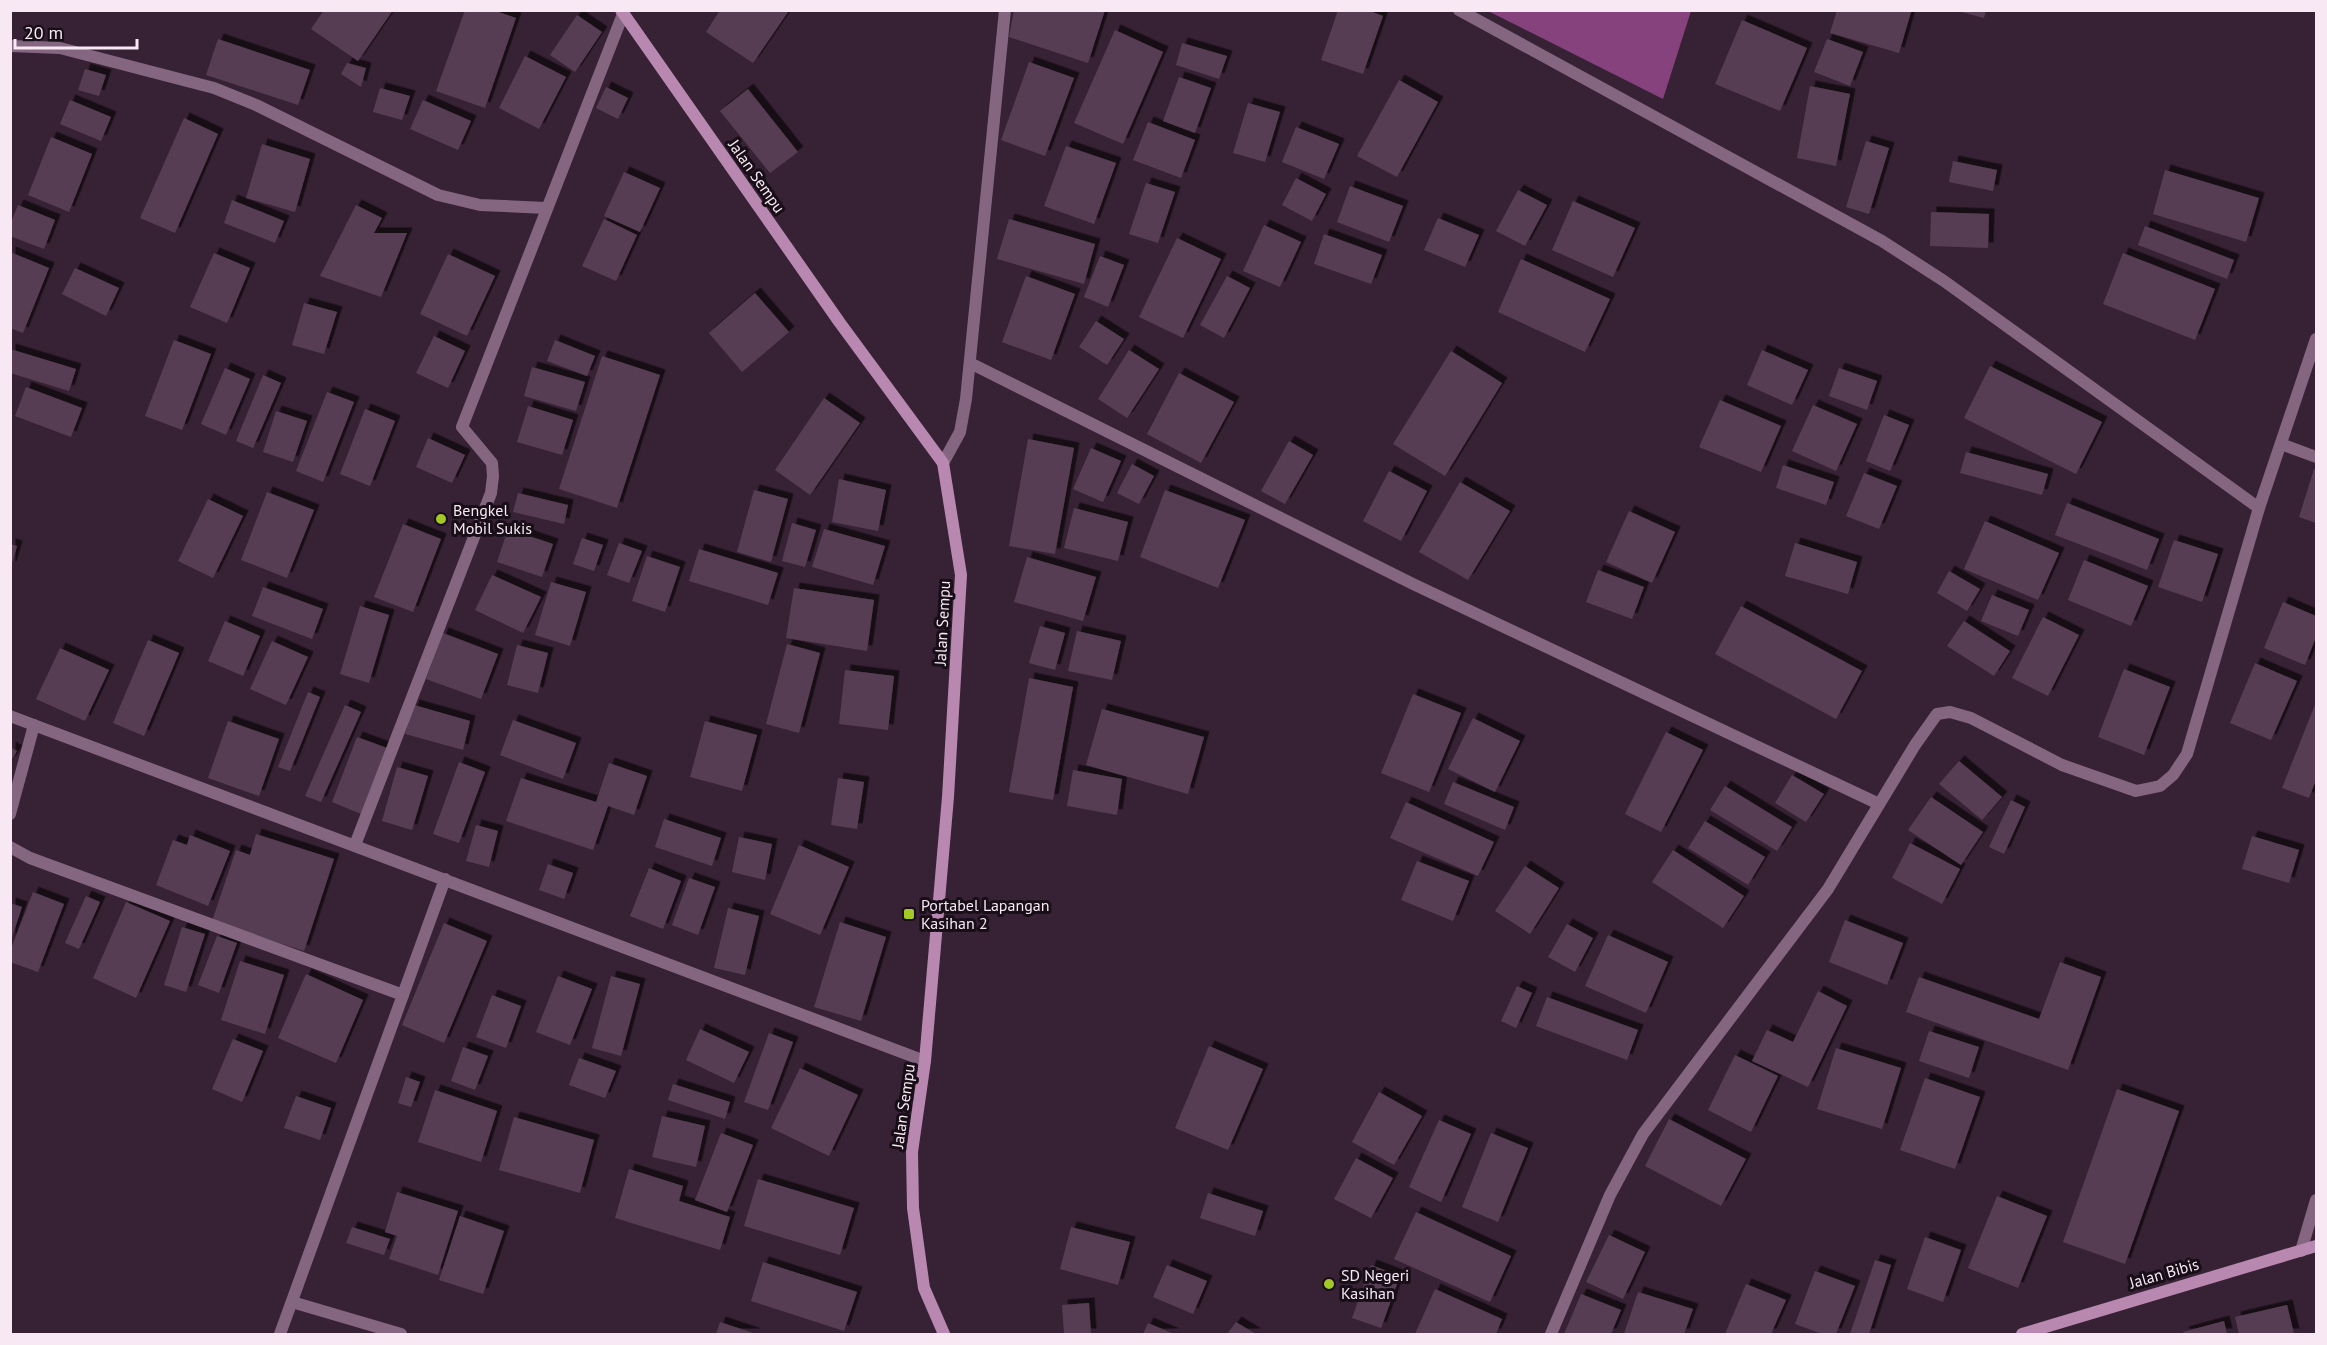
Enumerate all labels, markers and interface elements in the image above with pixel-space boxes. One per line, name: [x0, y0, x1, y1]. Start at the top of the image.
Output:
scale bar: [15, 12, 136, 50]
text: 20 m: [24, 21, 63, 44]
street label: Jalan Sempu: [724, 135, 790, 217]
place label: Bengkel Mobil Sukis: [453, 500, 532, 538]
marker: Bengkel Mobil Sukis: [434, 512, 448, 526]
street label: Jalan Sempu: [930, 580, 954, 667]
place label: Portabel Lapangan Kasihan 2: [921, 895, 1049, 933]
marker: Portabel Lapangan Kasihan 2: [902, 907, 916, 921]
street label: Jalan Sempu: [887, 1062, 919, 1151]
street label: Jalan Bibis: [2126, 1253, 2201, 1293]
place label: SD Negeri Kasihan: [1341, 1265, 1409, 1303]
marker: SD Negeri Kasihan: [1322, 1277, 1336, 1291]

